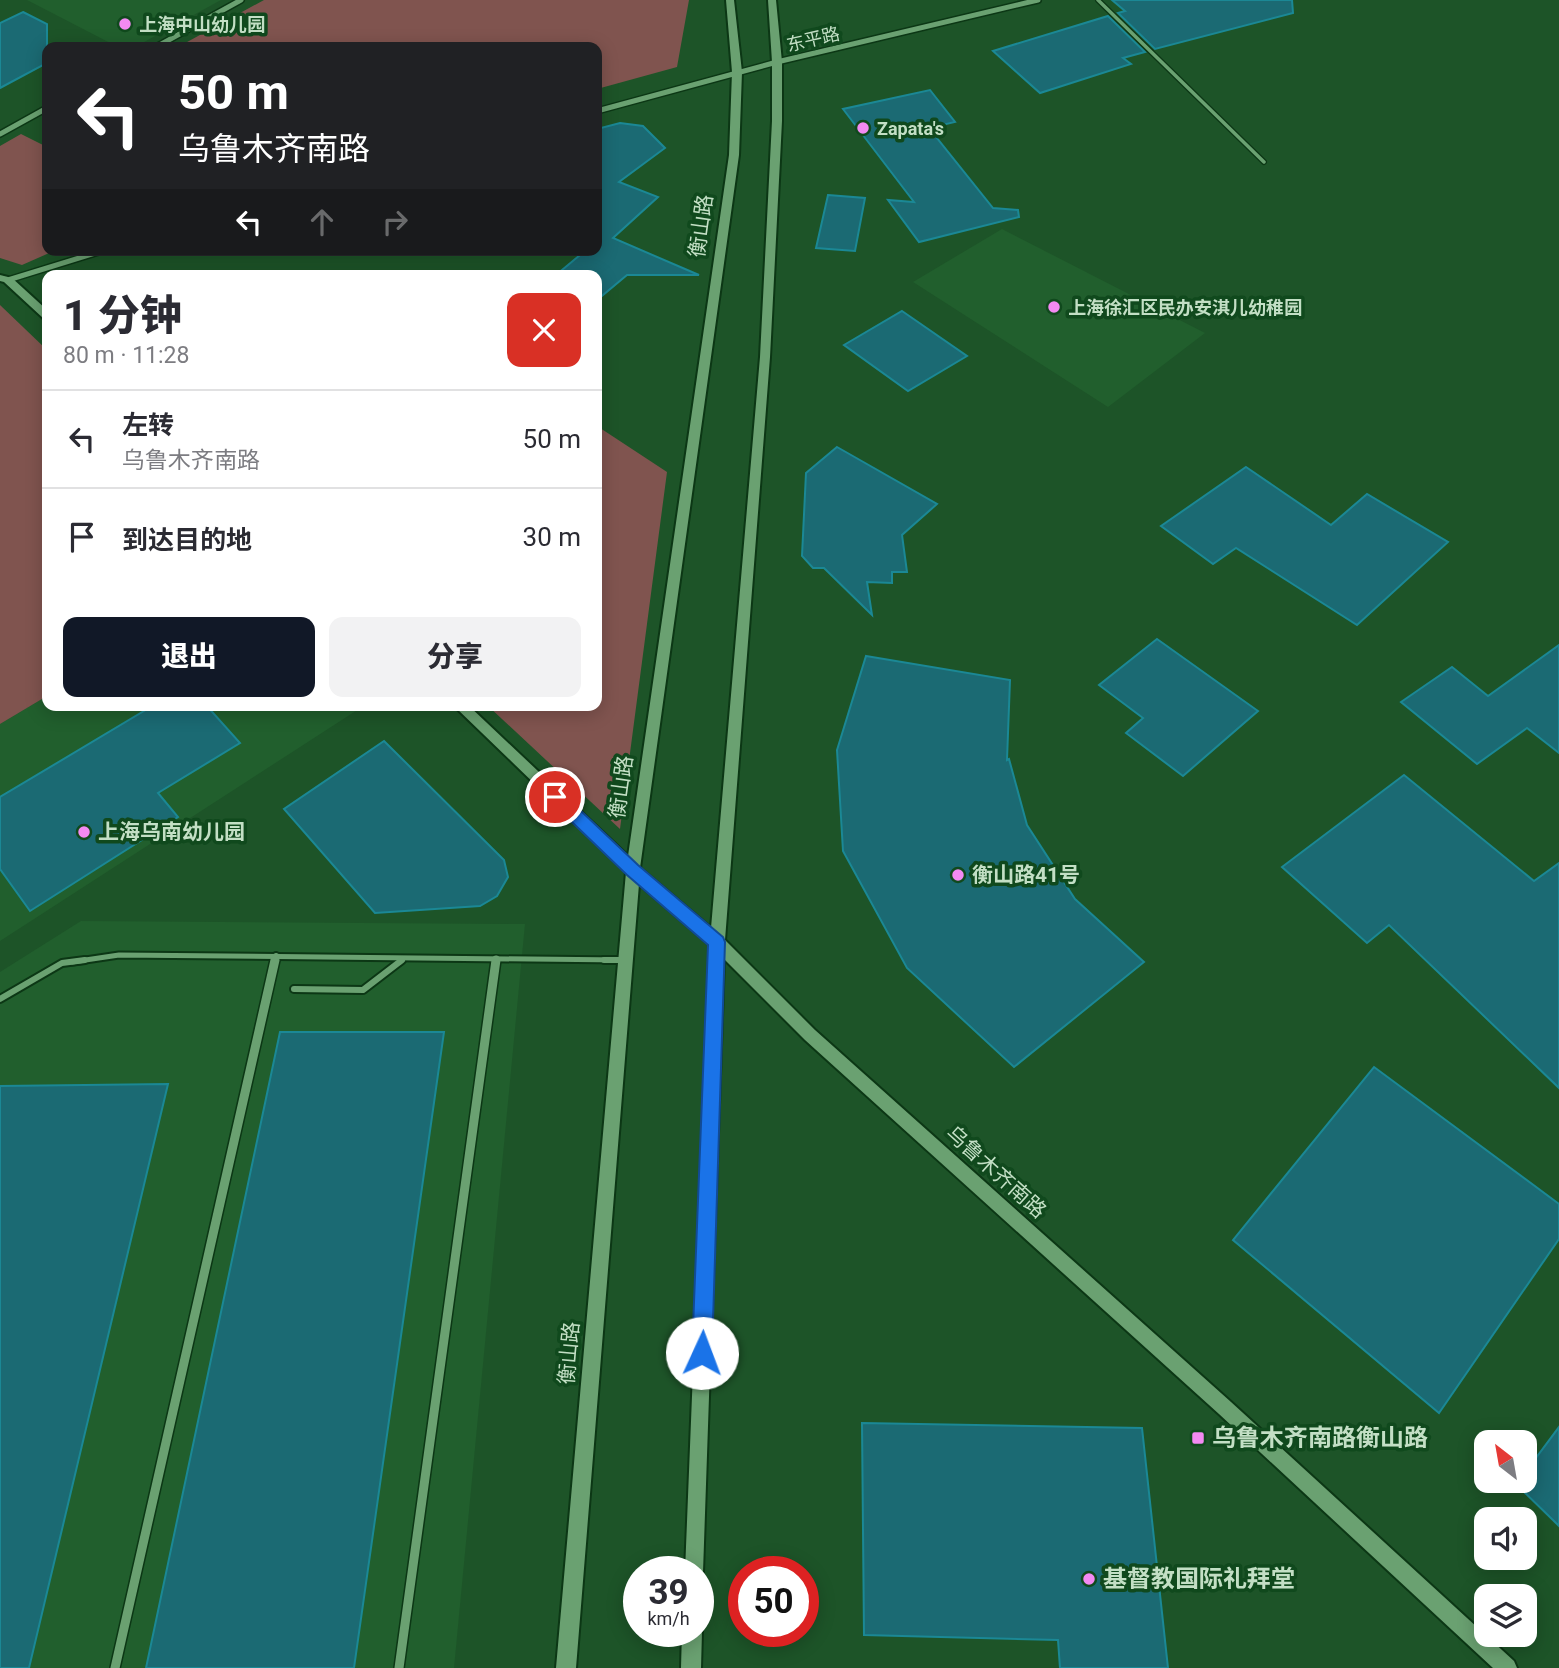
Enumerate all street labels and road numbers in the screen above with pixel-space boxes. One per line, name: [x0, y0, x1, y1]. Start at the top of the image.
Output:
street label: 东平路: [784, 23, 842, 55]
street label: 衡山路: [685, 193, 717, 259]
street label: 衡山路: [605, 754, 637, 820]
street label: 乌鲁木齐南路: [941, 1121, 1051, 1223]
street label: 衡山路: [554, 1321, 584, 1385]

